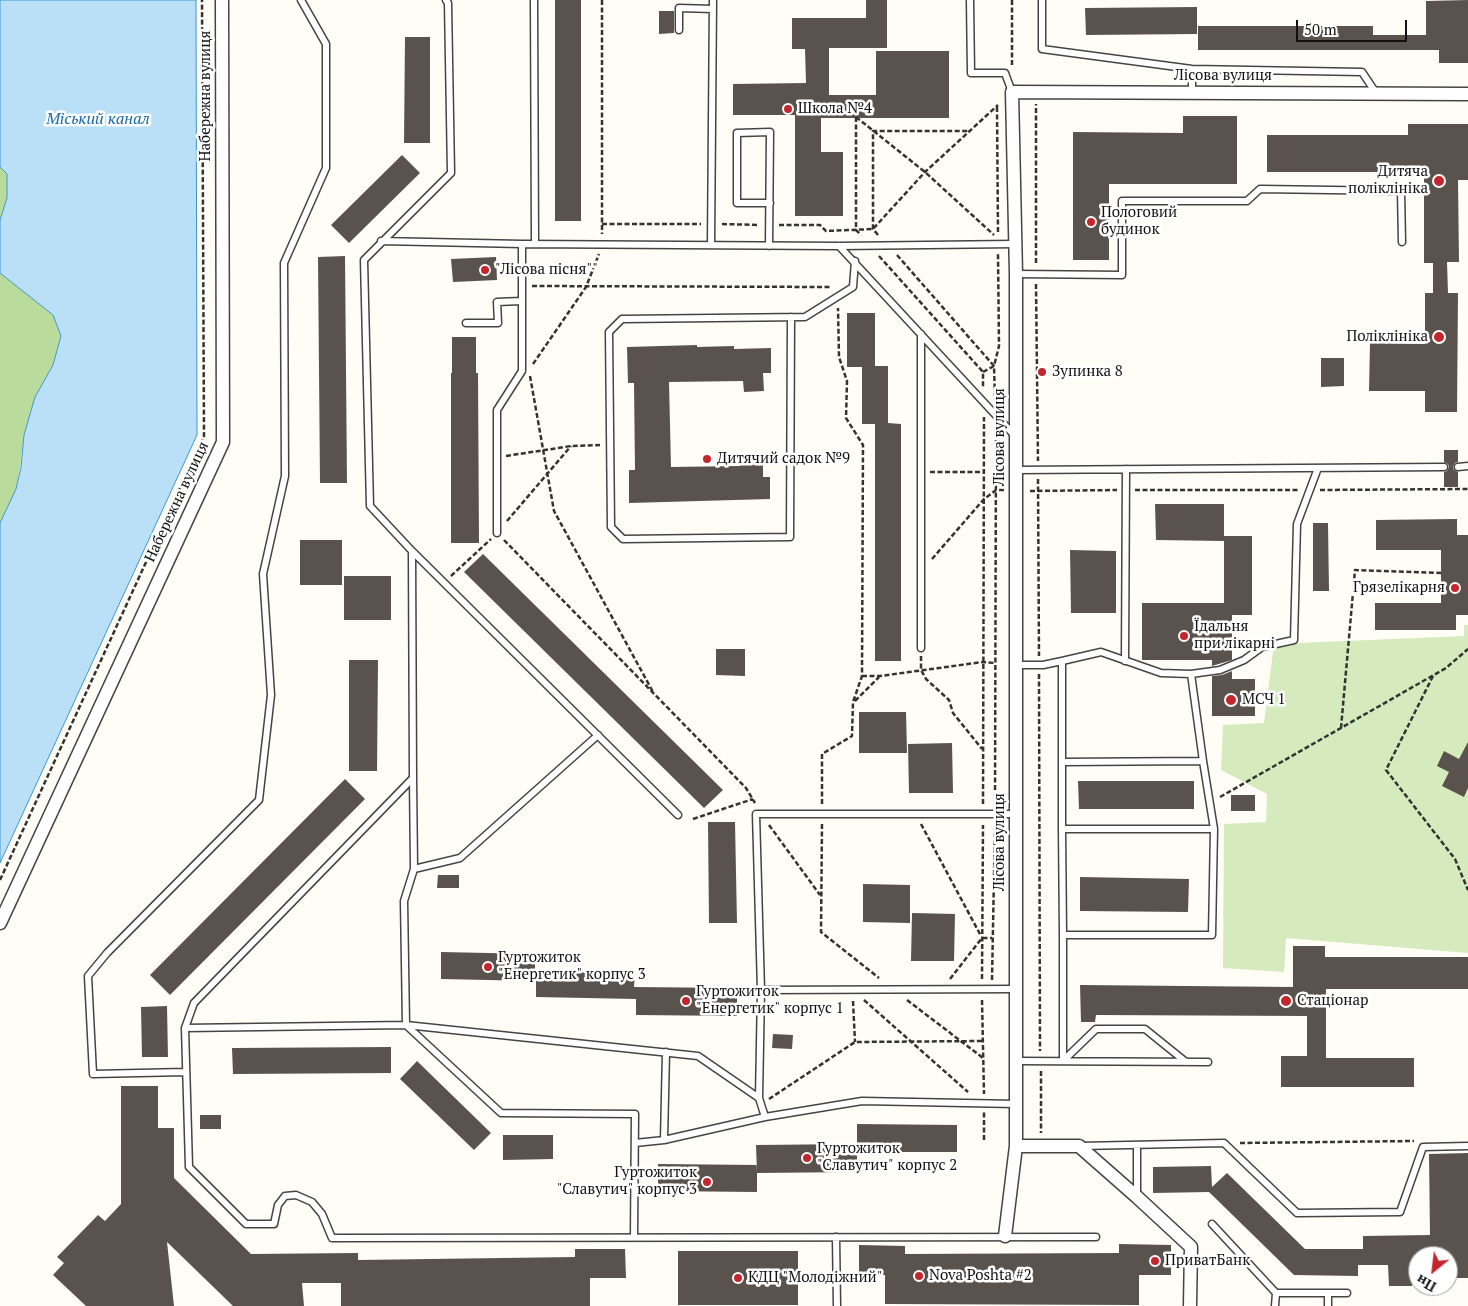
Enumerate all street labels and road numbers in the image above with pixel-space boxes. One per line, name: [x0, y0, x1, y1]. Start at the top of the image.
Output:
street label: Набережна вулиця: [197, 31, 215, 161]
street label: Лісова вулиця: [1174, 67, 1272, 85]
street label: Лісова вулиця: [991, 388, 1009, 486]
street label: Набережна вулиця: [141, 439, 213, 565]
street label: Лісова вулиця: [991, 793, 1009, 891]

